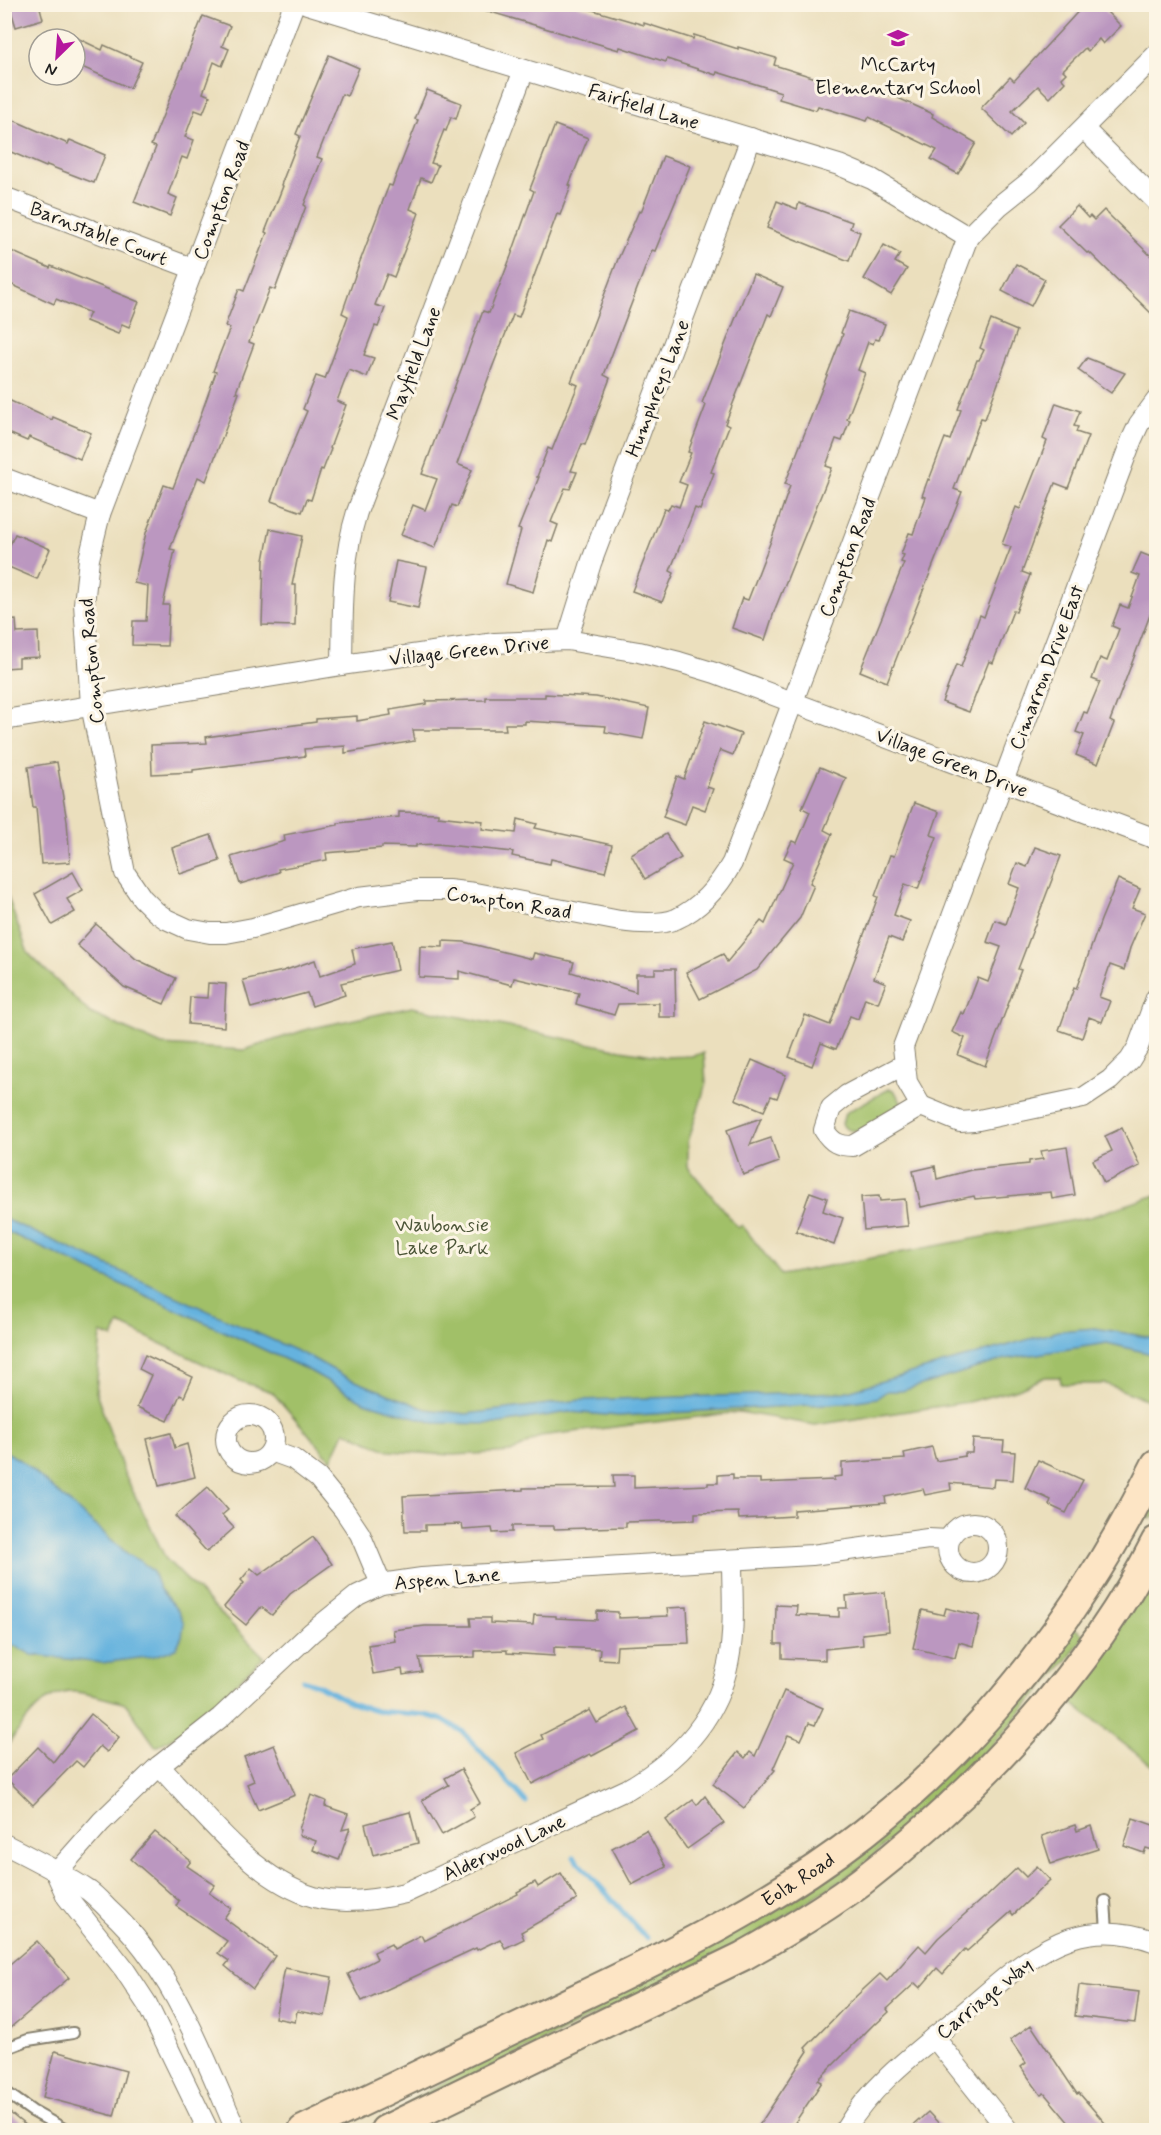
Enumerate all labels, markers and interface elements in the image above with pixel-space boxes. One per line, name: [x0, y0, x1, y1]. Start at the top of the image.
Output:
school or university icon: McCarty Elementary School: [886, 26, 910, 50]
north arrow: [27, 27, 87, 87]
place label: McCarty Elementary School: [815, 52, 981, 102]
text: N: [42, 57, 61, 81]
street label: Fairfield Lane: [585, 78, 702, 137]
street label: Compton Road: [187, 137, 258, 264]
street label: Barnstable Court: [26, 196, 171, 273]
street label: Mayfield Lane: [380, 303, 448, 424]
street label: Humphreys Lane: [620, 316, 697, 461]
street label: Compton Road: [813, 494, 884, 621]
street label: Cimarron Drive East: [1003, 581, 1091, 754]
street label: Compton Road: [74, 597, 111, 725]
street label: Village Green Drive: [388, 630, 551, 673]
street label: Village Green Drive: [872, 722, 1031, 805]
street label: Compton Road: [444, 880, 573, 927]
park label: Waubonsie Lake Park: [395, 1212, 489, 1262]
street label: Aspen Lane: [393, 1561, 501, 1598]
street label: Alderwood Lane: [439, 1808, 570, 1889]
street label: Eola Road: [757, 1847, 841, 1914]
street label: Carriage Way: [931, 1952, 1039, 2046]

